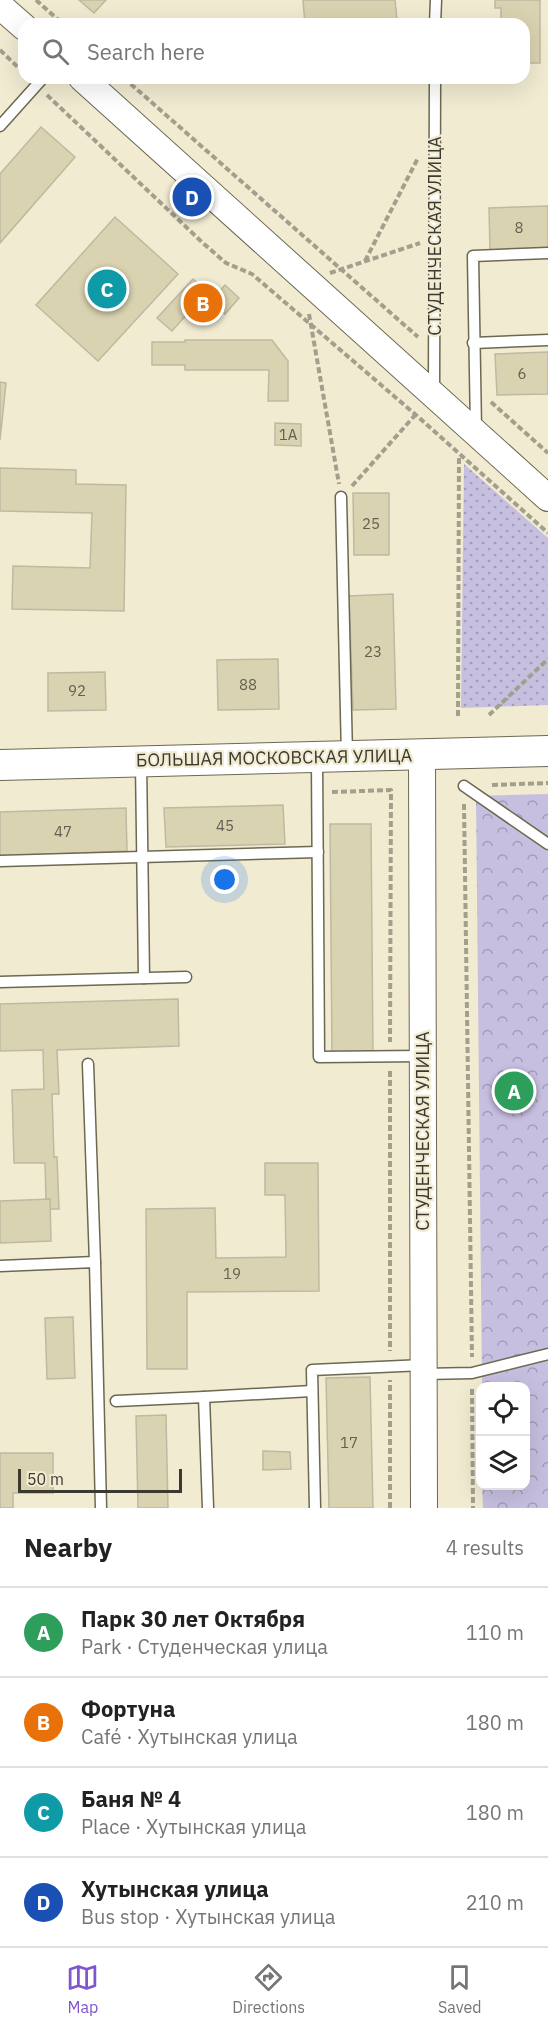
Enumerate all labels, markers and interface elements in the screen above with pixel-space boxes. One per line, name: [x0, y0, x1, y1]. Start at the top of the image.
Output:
search box: [18, 18, 530, 84]
icon: search: [39, 35, 72, 68]
text: Search here: [87, 37, 205, 66]
street label: СТУДЕНЧЕСКАЯ УЛИЦА: [423, 136, 446, 336]
pin: D: [172, 174, 212, 220]
house number: 8: [514, 218, 524, 237]
pin: C: [88, 266, 126, 312]
pin: B: [184, 280, 222, 326]
house number: 6: [517, 364, 527, 383]
house number: 1А: [279, 425, 298, 444]
house number: 25: [362, 514, 380, 533]
house number: 23: [364, 642, 382, 661]
house number: 88: [239, 675, 257, 694]
house number: 92: [68, 681, 86, 700]
street label: БОЛЬШАЯ МОСКОВСКАЯ УЛИЦА: [136, 744, 413, 771]
house number: 45: [216, 816, 234, 835]
house number: 47: [54, 822, 72, 841]
your location: [210, 865, 239, 894]
street label: СТУДЕНЧЕСКАЯ УЛИЦА: [411, 1031, 434, 1231]
pin: A: [494, 1068, 534, 1114]
house number: 19: [223, 1264, 241, 1283]
map controls: [476, 1382, 530, 1490]
button: locate: [476, 1382, 530, 1436]
house number: 17: [340, 1433, 358, 1452]
button: layers: [476, 1436, 530, 1490]
scale bar: [18, 1466, 182, 1494]
text: 50 m: [27, 1469, 64, 1489]
text: Nearby: [24, 1530, 112, 1564]
text: 4 results: [446, 1534, 524, 1561]
text: Парк 30 лет Октября: [81, 1604, 305, 1633]
text: A: [37, 1619, 50, 1646]
text: 110 m: [466, 1619, 524, 1646]
text: Park · Студенческая улица: [81, 1633, 328, 1660]
text: Фортуна: [81, 1694, 176, 1723]
text: B: [37, 1709, 50, 1736]
text: 180 m: [466, 1709, 524, 1736]
text: Café · Хутынская улица: [81, 1723, 298, 1750]
text: Баня № 4: [81, 1784, 181, 1813]
text: C: [37, 1799, 50, 1826]
text: 180 m: [466, 1799, 524, 1826]
text: Place · Хутынская улица: [81, 1813, 306, 1840]
text: Хутынская улица: [81, 1874, 269, 1903]
text: D: [37, 1889, 50, 1916]
text: 210 m: [466, 1889, 524, 1916]
text: Bus stop · Хутынская улица: [81, 1903, 335, 1930]
tab: Map: [66, 1961, 99, 2017]
tab: Directions: [232, 1961, 305, 2017]
tab: Saved: [438, 1961, 482, 2017]

